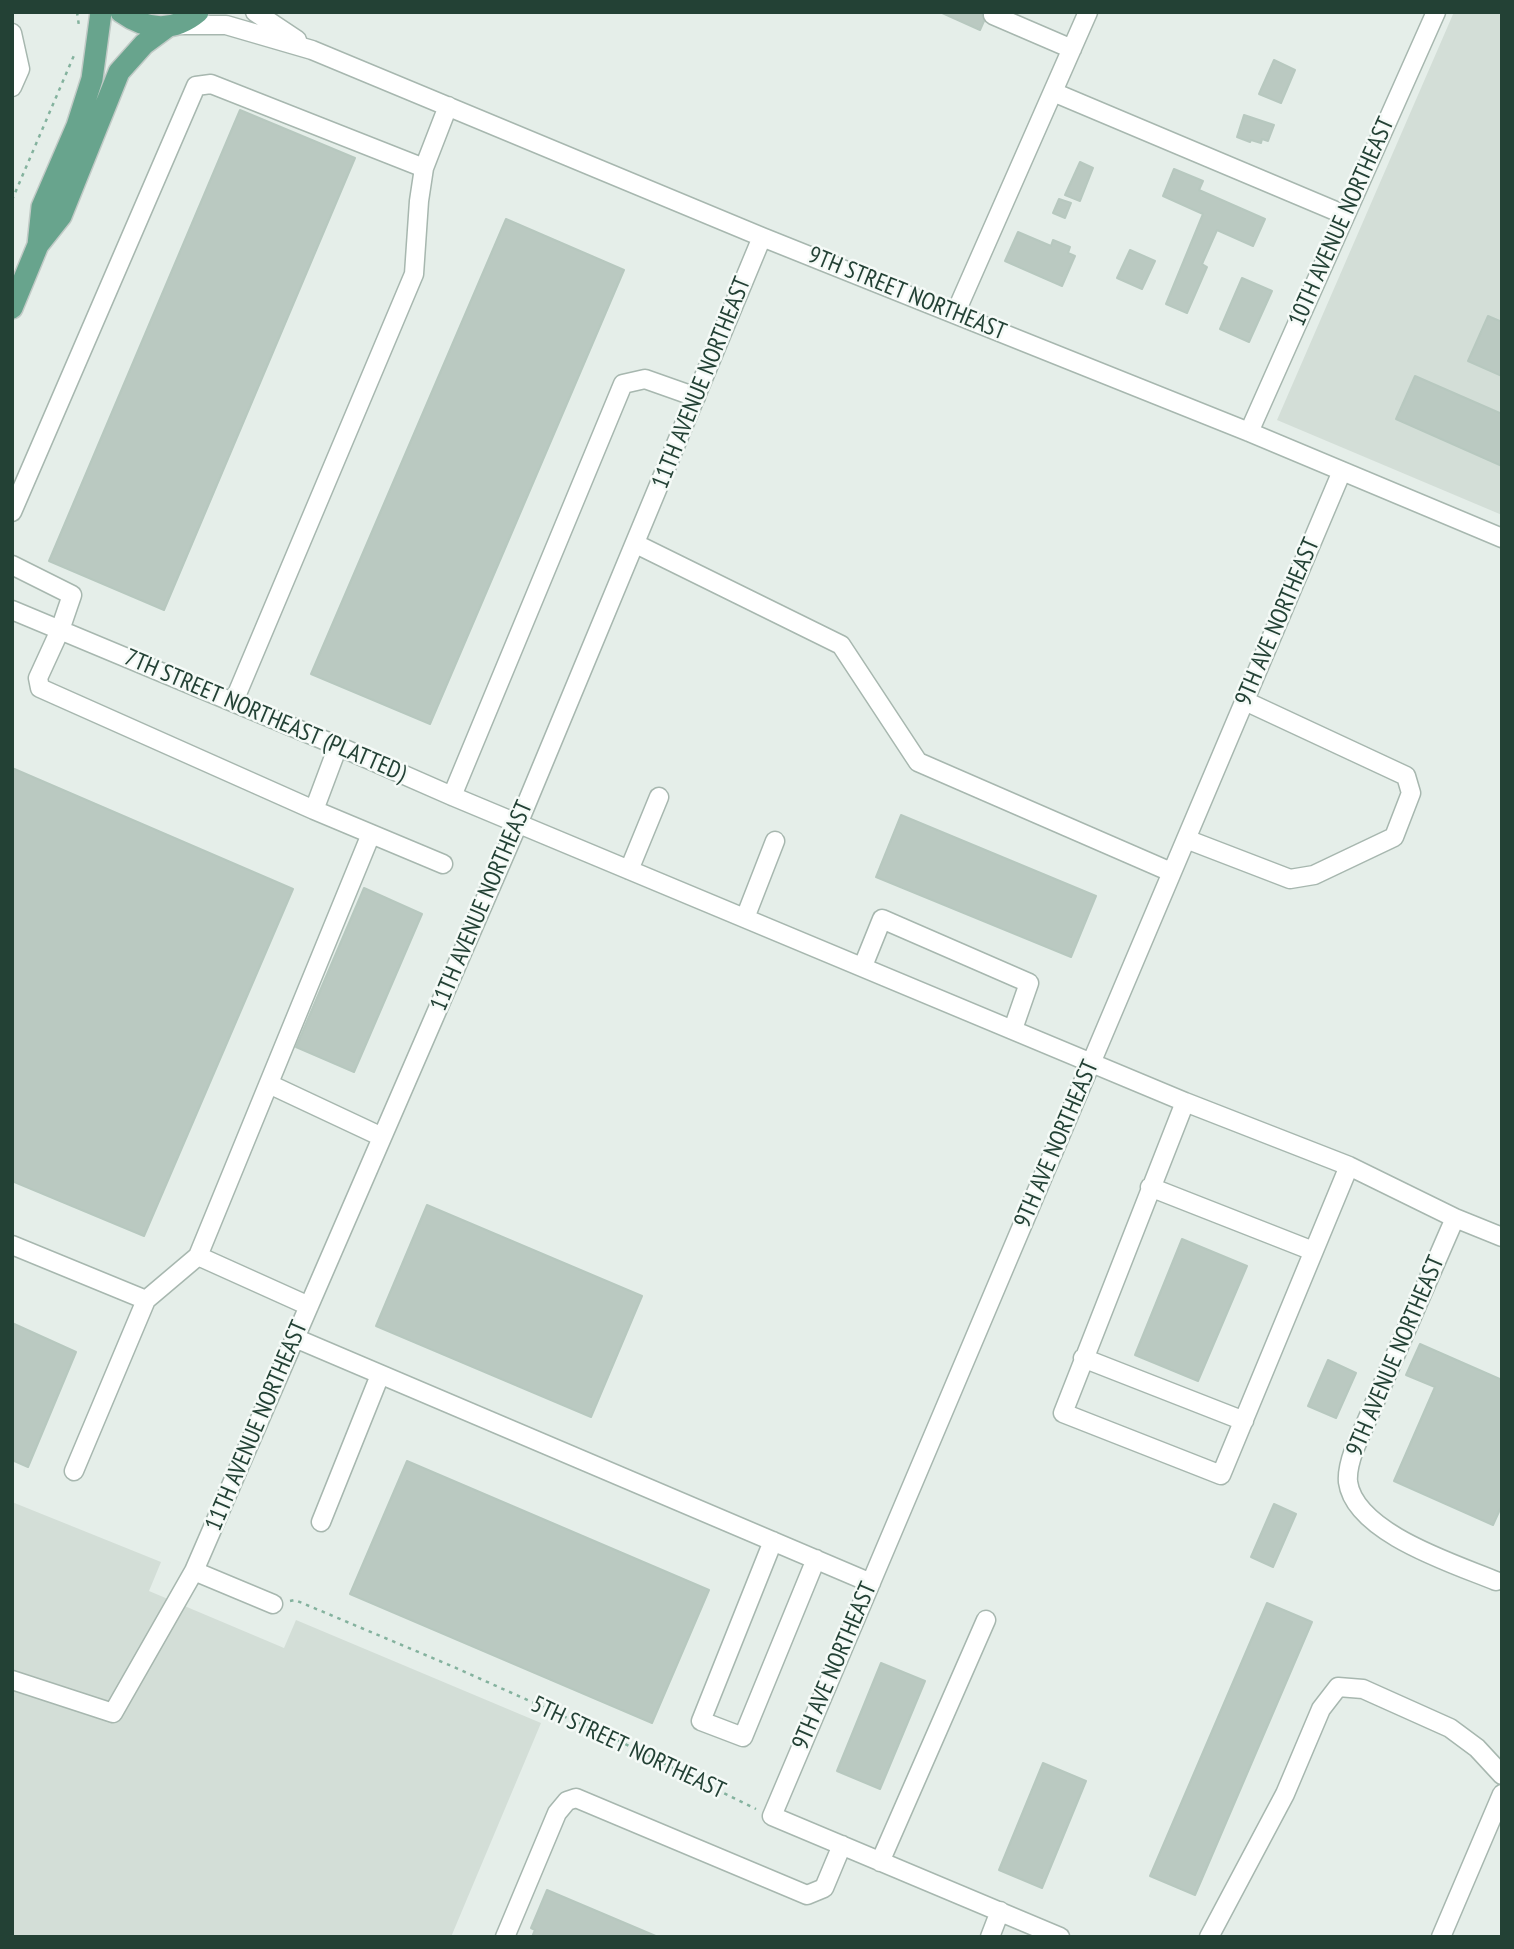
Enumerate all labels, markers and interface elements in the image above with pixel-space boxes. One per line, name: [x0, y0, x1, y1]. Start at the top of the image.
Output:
street label: 10TH AVENUE NORTHEAST: [1283, 113, 1401, 331]
street label: 9TH STREET NORTHEAST: [804, 241, 1010, 347]
street label: 11TH AVENUE NORTHEAST: [646, 273, 758, 493]
street label: 9TH AVE NORTHEAST: [1230, 534, 1326, 710]
street label: 7TH STREET NORTHEAST (PLATTED): [120, 644, 410, 788]
street label: 11TH AVENUE NORTHEAST: [425, 797, 539, 1015]
street label: 9TH AVE NORTHEAST: [1009, 1056, 1105, 1232]
street label: 9TH AVENUE NORTHEAST: [1341, 1252, 1451, 1460]
street label: 11TH AVENUE NORTHEAST: [200, 1317, 314, 1535]
street label: 9TH AVE NORTHEAST: [787, 1578, 883, 1754]
street label: 5TH STREET NORTHEAST: [526, 1690, 730, 1806]

